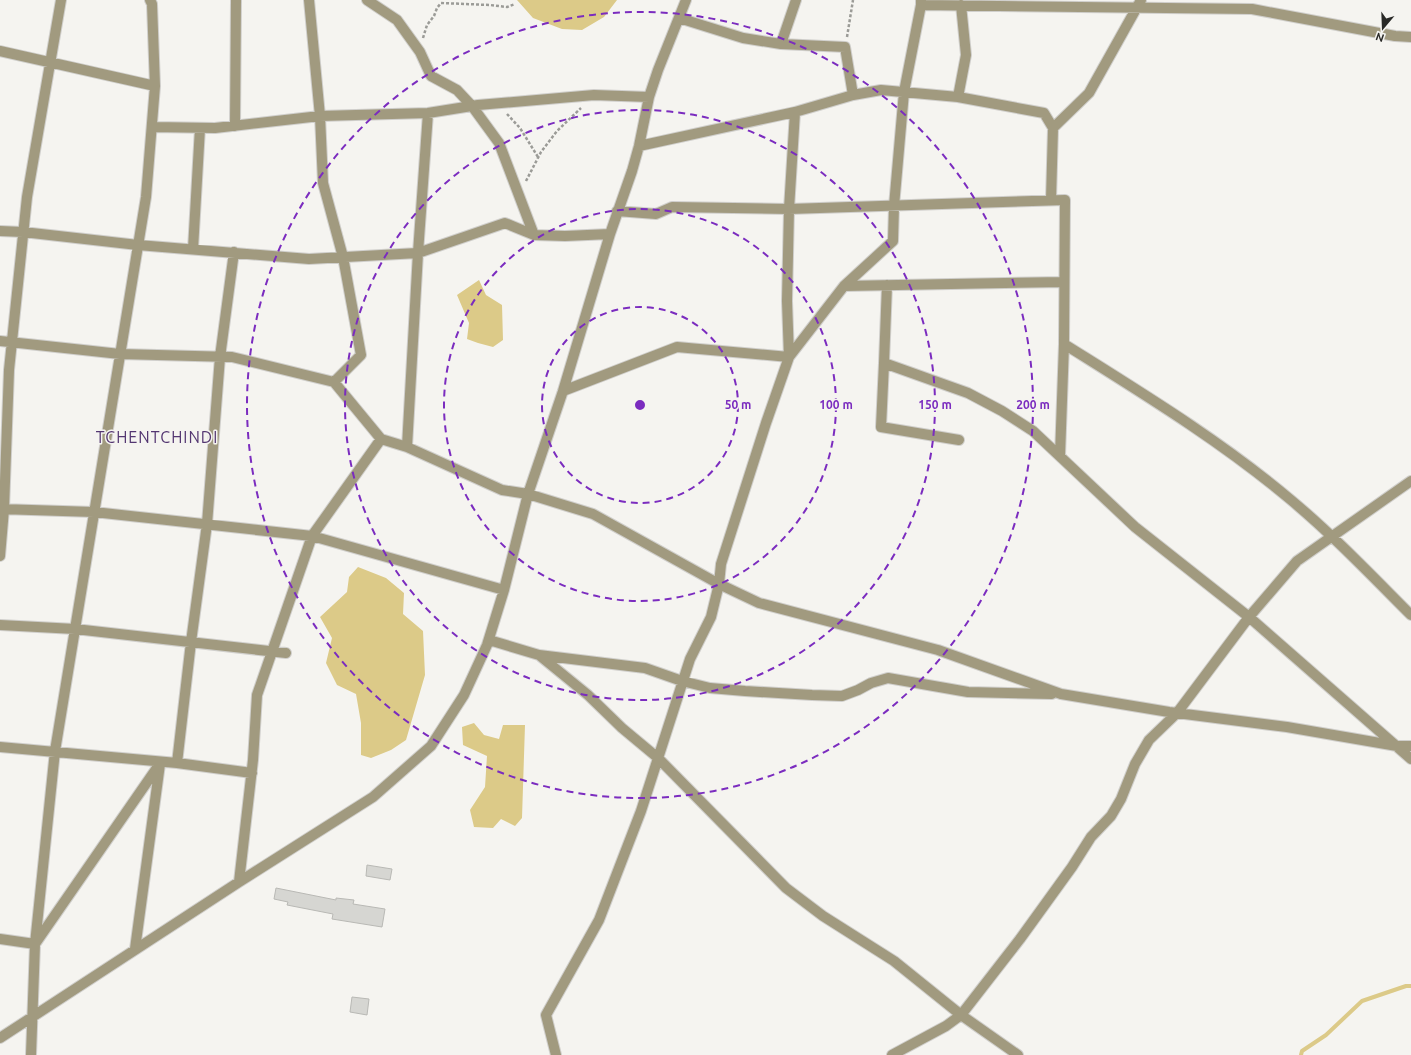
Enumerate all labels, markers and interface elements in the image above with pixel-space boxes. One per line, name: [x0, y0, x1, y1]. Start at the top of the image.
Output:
north arrow: [1363, 8, 1403, 48]
text: N: [1374, 30, 1386, 44]
centre of rings: [633, 398, 647, 412]
text: 50 m: [725, 398, 751, 411]
text: 100 m: [819, 398, 853, 411]
text: 150 m: [918, 398, 952, 411]
text: 200 m: [1016, 398, 1050, 411]
district label: TCHENTCHINDI: [96, 428, 218, 446]

